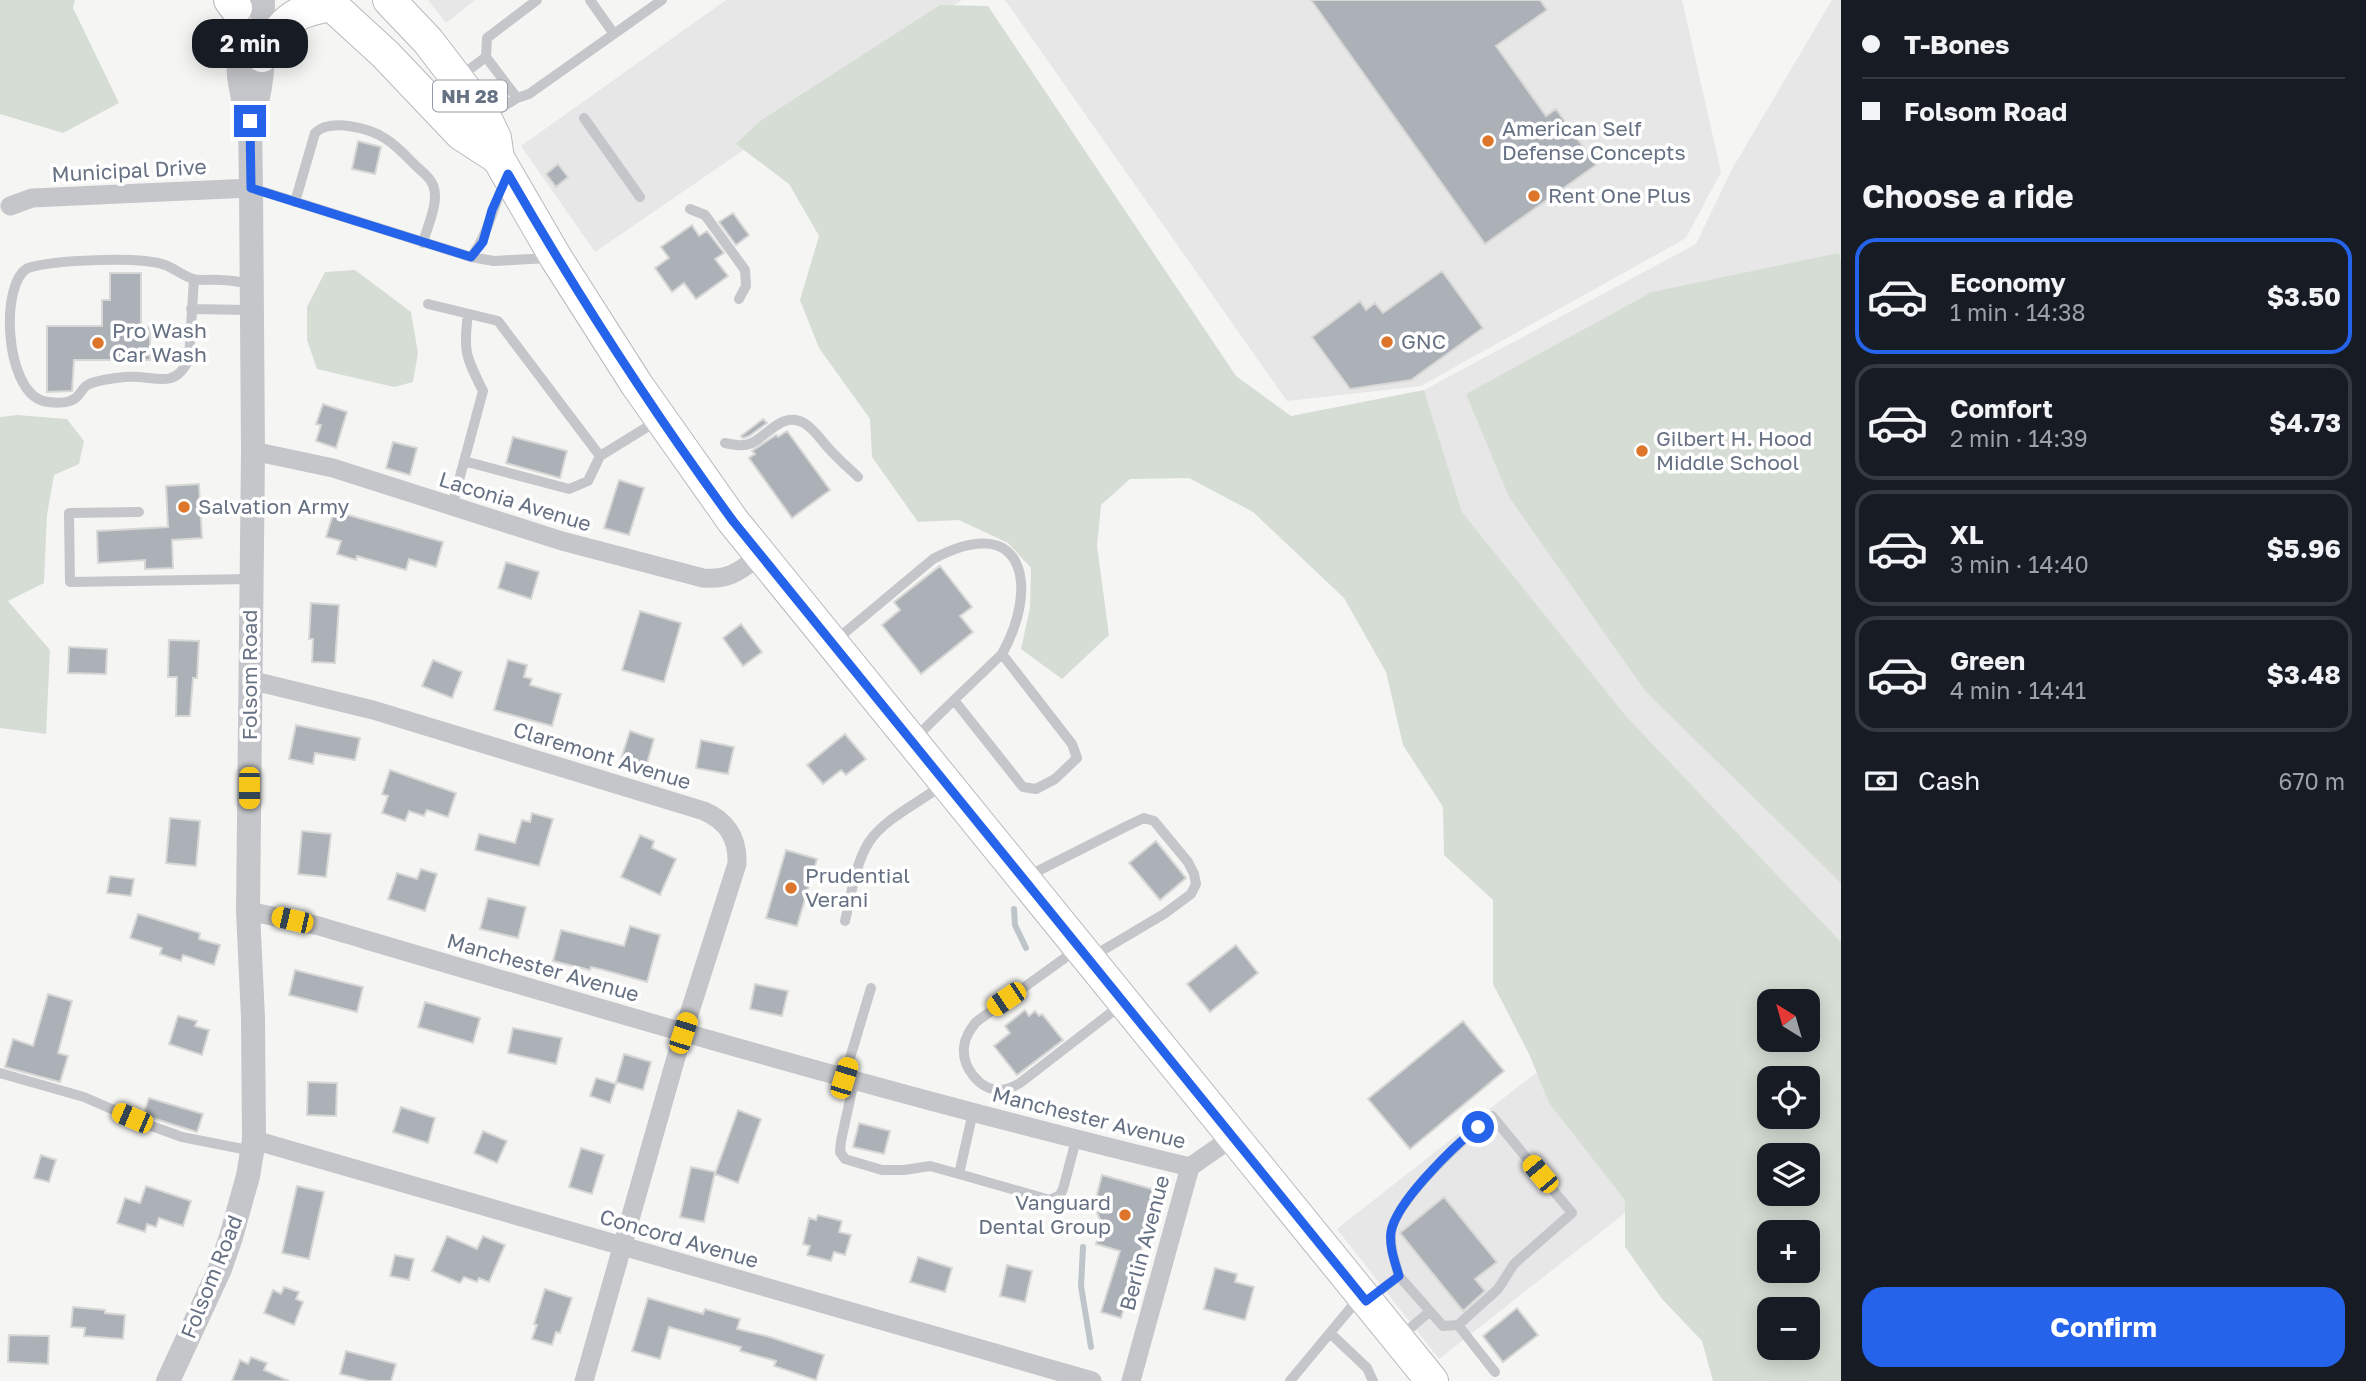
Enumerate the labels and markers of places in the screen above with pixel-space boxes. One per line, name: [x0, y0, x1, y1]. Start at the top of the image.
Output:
place label: American Self Defense Concepts: [1502, 115, 1686, 165]
marker: American Self Defense Concepts: [1480, 133, 1496, 149]
place label: Rent One Plus: [1548, 182, 1691, 208]
marker: Rent One Plus: [1526, 188, 1542, 204]
place label: Pro Wash Car Wash: [112, 317, 207, 367]
place label: GNC: [1401, 328, 1446, 354]
marker: GNC: [1379, 334, 1395, 350]
marker: Pro Wash Car Wash: [90, 335, 106, 351]
place label: Gilbert H. Hood Middle School: [1656, 425, 1812, 475]
marker: Gilbert H. Hood Middle School: [1634, 443, 1650, 459]
place label: Salvation Army: [198, 493, 350, 519]
marker: Salvation Army: [176, 499, 192, 515]
place label: Prudential Verani: [805, 862, 910, 912]
marker: Prudential Verani: [783, 880, 799, 896]
place label: Vanguard Dental Group: [978, 1189, 1111, 1239]
marker: Vanguard Dental Group: [1117, 1207, 1133, 1223]

